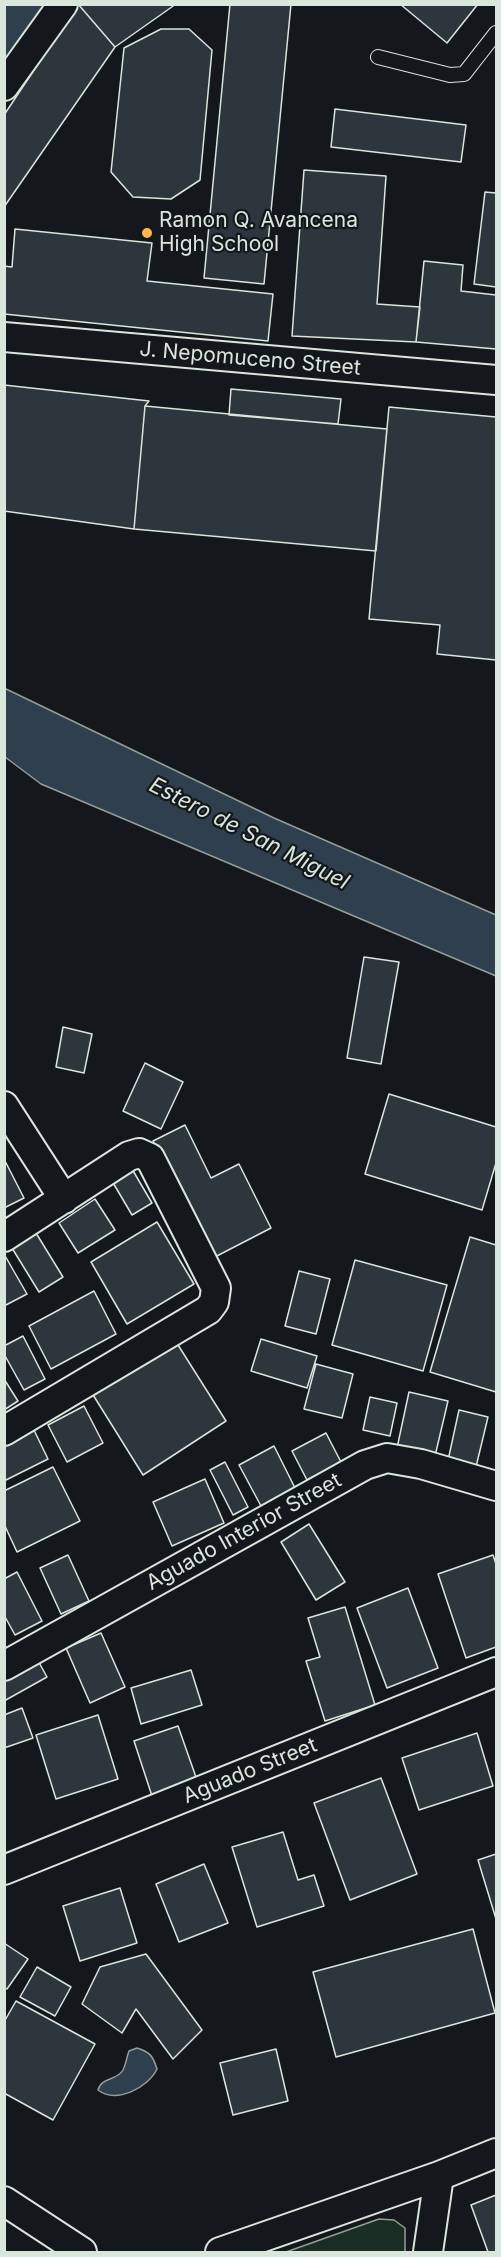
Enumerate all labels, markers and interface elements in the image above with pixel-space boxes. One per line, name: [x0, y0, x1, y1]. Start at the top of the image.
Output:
place label: Ramon Q. Avancena High School: [159, 208, 358, 258]
marker: Ramon Q. Avancena High School: [140, 226, 154, 240]
street label: J. Nepomuceno Street: [138, 337, 362, 381]
water label: Estero de San Miguel: [145, 772, 353, 896]
street label: Aguado Interior Street: [142, 1468, 346, 1596]
street label: Aguado Street: [179, 1733, 321, 1809]

